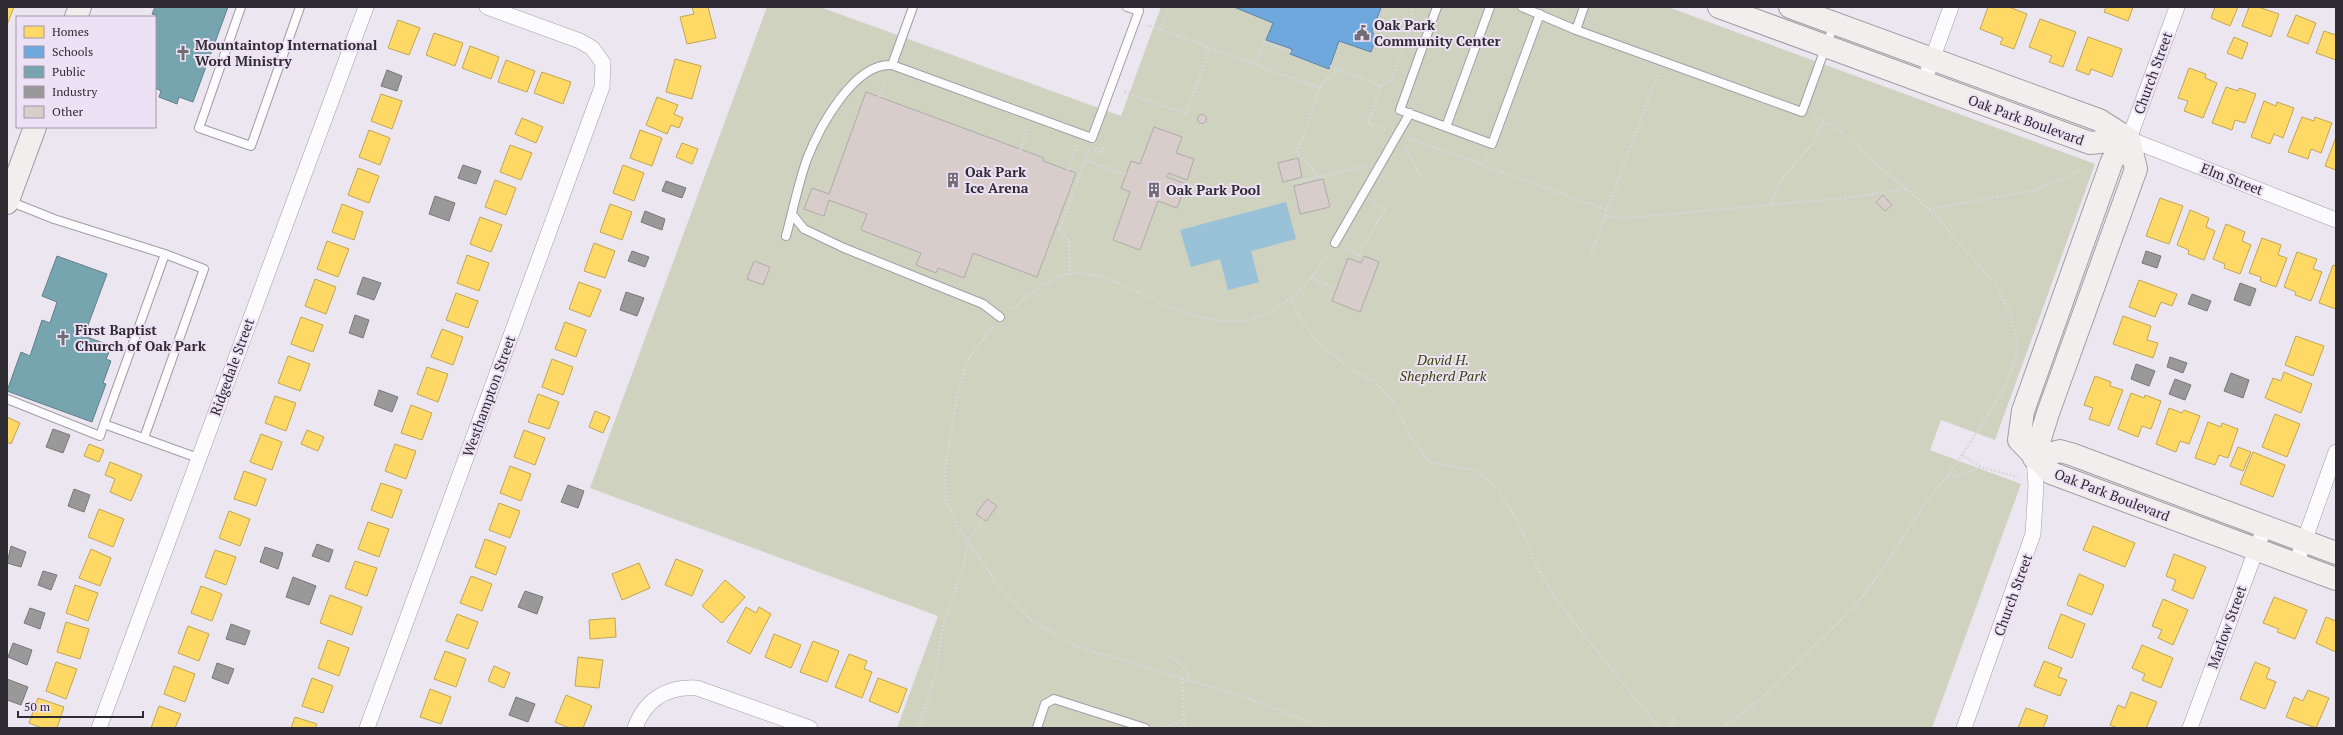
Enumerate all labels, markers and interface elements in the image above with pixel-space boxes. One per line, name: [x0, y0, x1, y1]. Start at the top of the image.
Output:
place label: Oak Park Community Center: [1374, 15, 1501, 50]
legend: [16, 16, 156, 128]
text: Homes: [52, 24, 89, 39]
public building icon: Oak Park Community Center: [1353, 24, 1371, 42]
street label: Church Street: [2129, 28, 2176, 117]
place label: Mountaintop International Word Ministry: [195, 35, 378, 70]
text: Schools: [52, 44, 93, 59]
church icon: Mountaintop International Word Ministry: [174, 44, 192, 62]
text: Public: [52, 64, 86, 79]
text: Industry: [52, 84, 98, 99]
street label: Oak Park Boulevard: [1966, 90, 2087, 149]
text: Other: [52, 104, 83, 119]
street label: Elm Street: [2198, 158, 2267, 199]
place label: Oak Park Ice Arena: [965, 162, 1029, 197]
building icon: Oak Park Ice Arena: [944, 171, 962, 189]
place label: Oak Park Pool: [1166, 180, 1261, 199]
building icon: Oak Park Pool: [1145, 181, 1163, 199]
street label: Ridgedale Street: [205, 315, 258, 418]
place label: First Baptist Church of Oak Park: [75, 320, 207, 355]
church icon: First Baptist Church of Oak Park: [54, 329, 72, 347]
street label: Westhampton Street: [458, 332, 520, 459]
park label: David H. Shepherd Park: [1400, 350, 1487, 385]
street label: Oak Park Boulevard: [2052, 464, 2173, 525]
street label: Church Street: [1989, 550, 2036, 639]
street label: Marlow Street: [2203, 582, 2251, 671]
scale bar: [18, 693, 143, 719]
text: 50 m: [24, 699, 51, 714]

